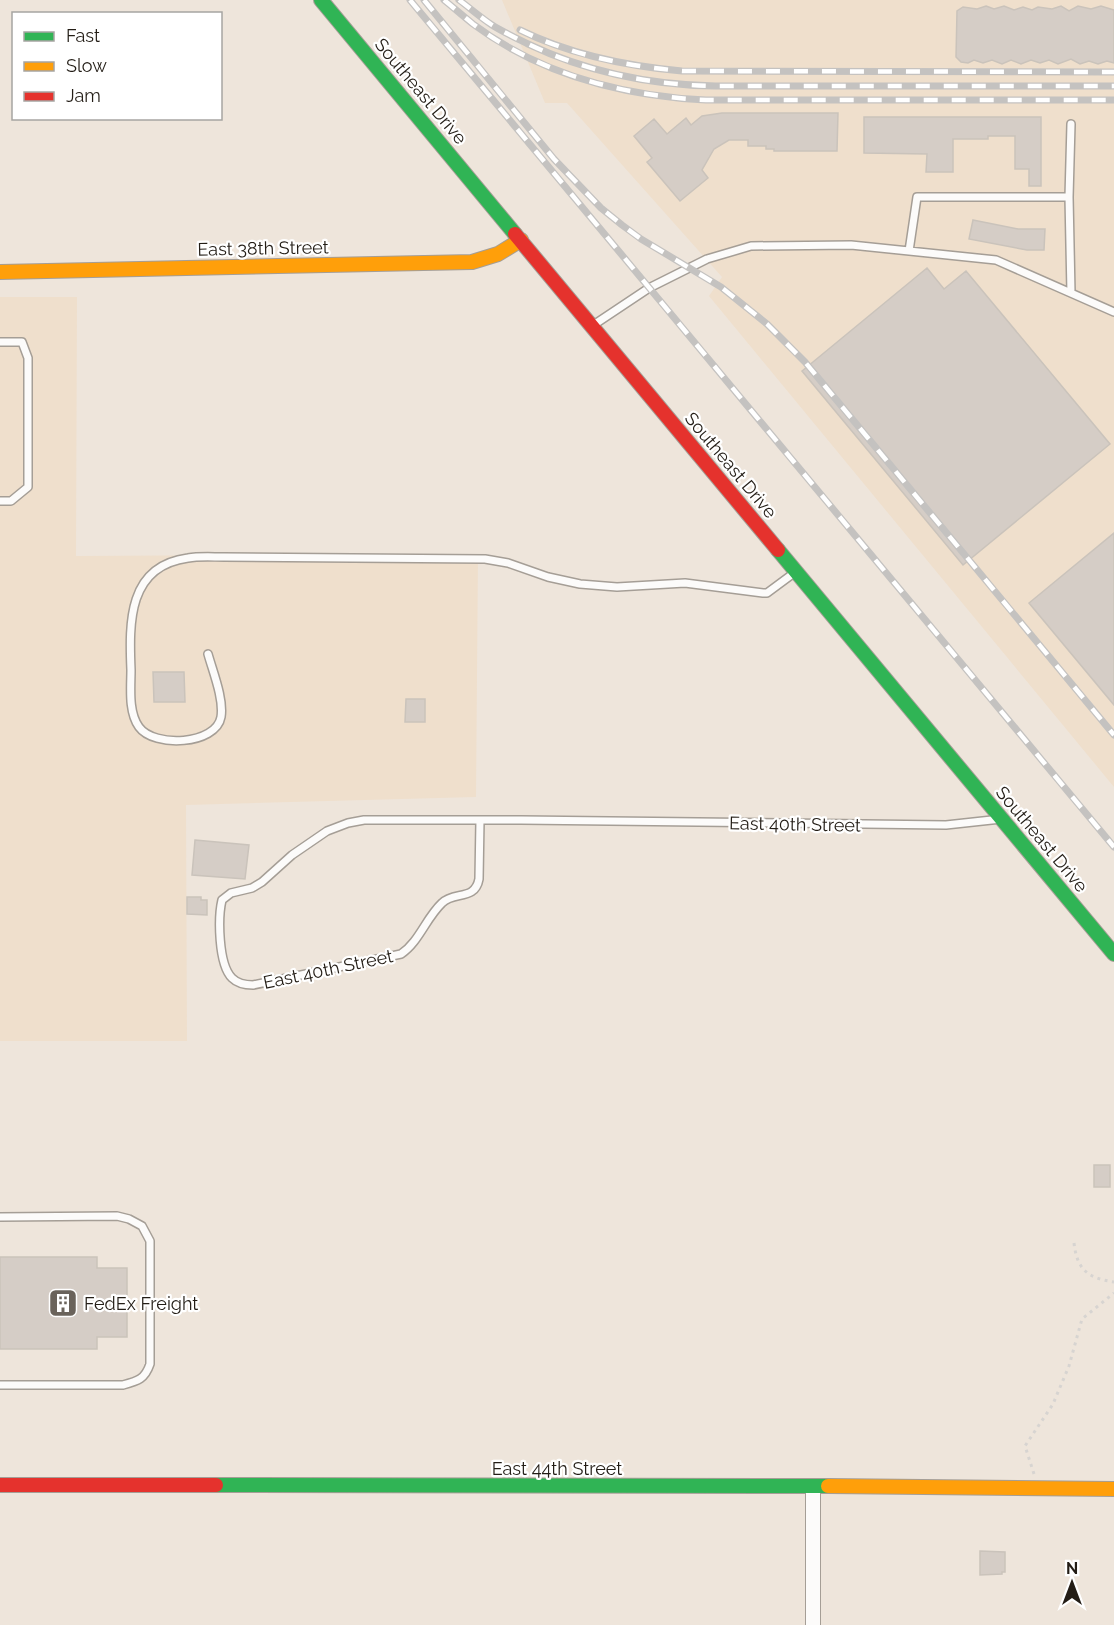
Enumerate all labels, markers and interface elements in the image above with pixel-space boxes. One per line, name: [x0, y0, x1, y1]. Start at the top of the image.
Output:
legend: [12, 12, 222, 120]
text: Fast: [66, 25, 100, 46]
street label: Southeast Drive: [371, 34, 472, 148]
text: Slow: [66, 55, 107, 76]
text: Jam: [66, 85, 101, 106]
street label: East 38th Street: [197, 236, 329, 260]
street label: Southeast Drive: [681, 408, 782, 522]
street label: Southeast Drive: [992, 782, 1093, 896]
street label: East 40th Street: [729, 812, 861, 836]
street label: East 40th Street: [261, 945, 395, 993]
building icon: FedEx Freight: [47, 1287, 79, 1319]
place label: FedEx Freight: [84, 1293, 198, 1314]
street label: East 44th Street: [492, 1458, 622, 1479]
north arrow: [1042, 1553, 1102, 1613]
text: N: [1066, 1559, 1078, 1578]

